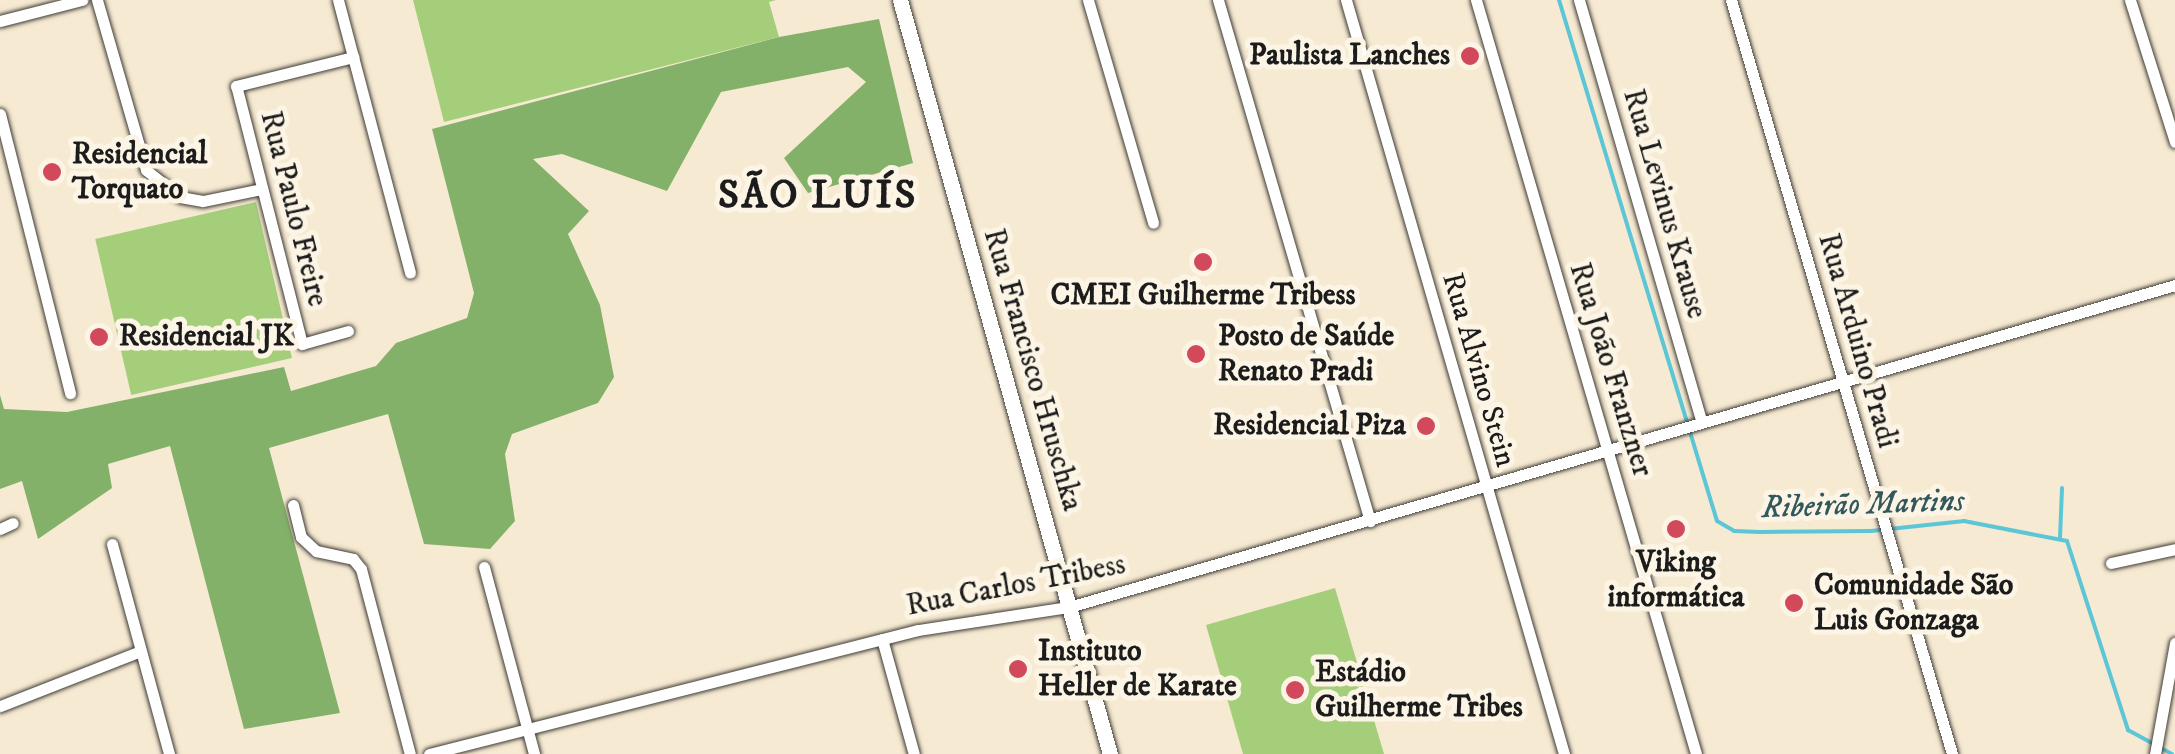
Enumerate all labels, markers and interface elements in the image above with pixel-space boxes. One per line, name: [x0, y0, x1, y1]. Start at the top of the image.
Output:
place label: Paulista Lanches: [1249, 38, 1450, 74]
marker: Paulista Lanches: [1459, 45, 1481, 67]
street label: Rua Levinus Krause: [1614, 85, 1714, 323]
street label: Rua Paulo Freire: [251, 108, 335, 310]
place label: Residencial Torquato: [72, 137, 207, 208]
marker: Residencial Torquato: [41, 161, 63, 183]
district label: SÃO LUÍS: [718, 172, 918, 220]
street label: Rua Francisco Hruschka: [974, 225, 1090, 515]
street label: Rua Arduino Pradi: [1809, 230, 1905, 452]
marker: CMEI Guilherme Tribess: [1192, 251, 1214, 273]
street label: Rua João Franzner: [1560, 259, 1660, 481]
street label: Rua Alvino Stein: [1433, 269, 1523, 471]
place label: CMEI Guilherme Tribess: [1050, 278, 1356, 314]
place label: Residencial JK: [119, 319, 294, 355]
place label: Posto de Saúde Renato Pradi: [1218, 319, 1394, 390]
marker: Residencial JK: [88, 326, 110, 348]
marker: Posto de Saúde Renato Pradi: [1183, 341, 1209, 367]
place label: Residencial Piza: [1213, 408, 1406, 444]
marker: Residencial Piza: [1415, 415, 1437, 437]
water label: Ribeirão Martins: [1761, 482, 1965, 528]
marker: Viking informática: [1665, 518, 1687, 540]
place label: Viking informática: [1608, 545, 1744, 616]
street label: Rua Carlos Tribess: [903, 547, 1129, 625]
place label: Comunidade São Luis Gonzaga: [1814, 568, 2013, 638]
marker: Comunidade São Luis Gonzaga: [1783, 592, 1805, 614]
place label: Instituto Heller de Karate: [1038, 634, 1237, 704]
place label: Estádio Guilherme Tribes: [1315, 655, 1523, 726]
marker: Instituto Heller de Karate: [1007, 658, 1029, 680]
marker: Estádio Guilherme Tribes: [1284, 679, 1306, 701]

